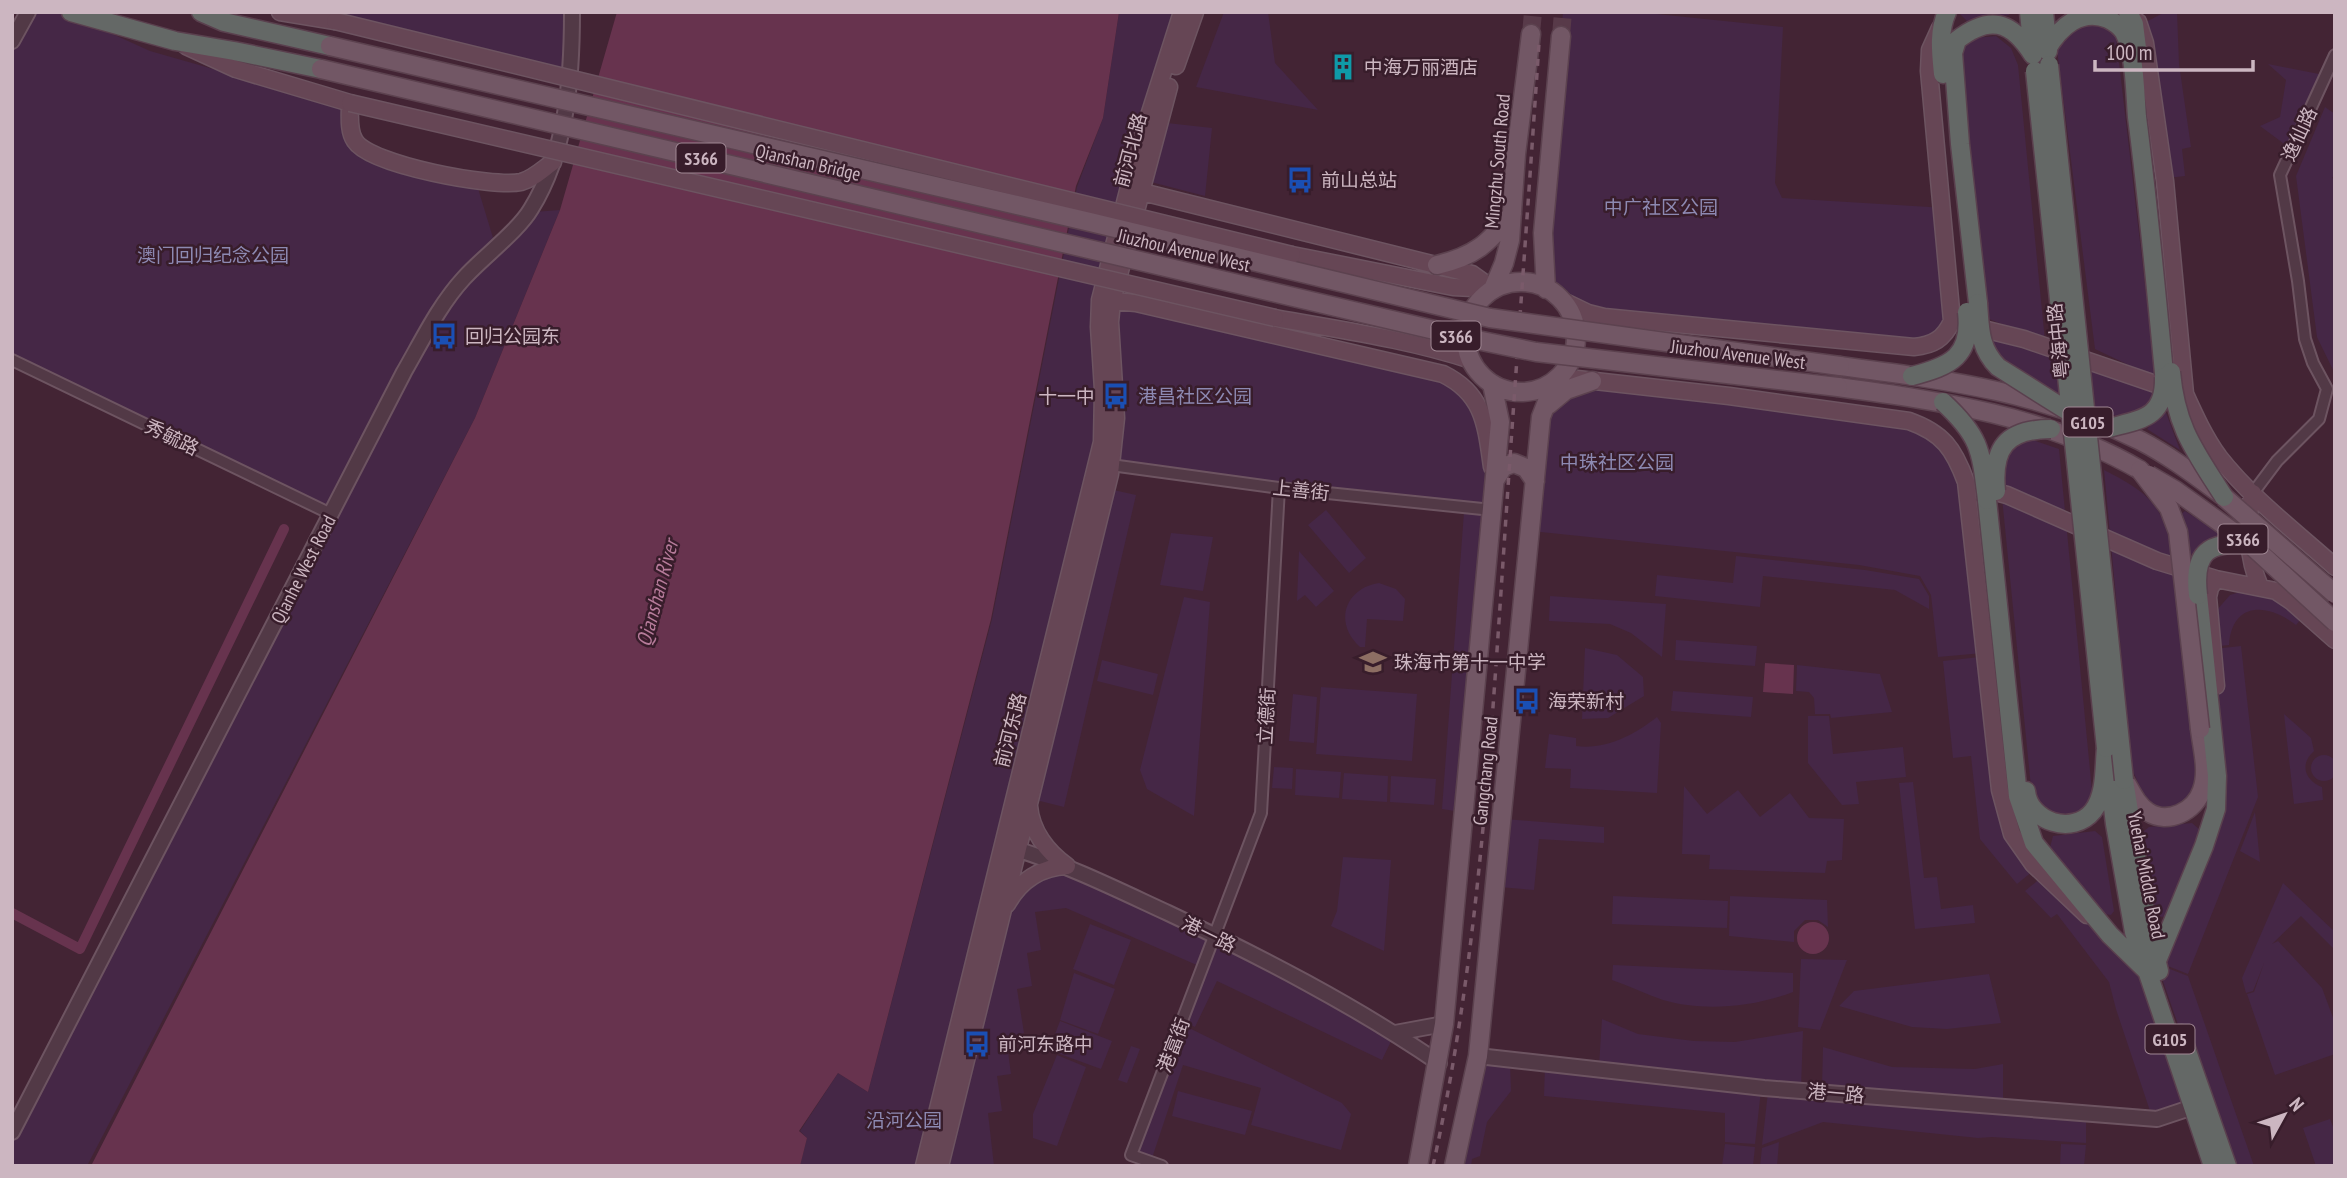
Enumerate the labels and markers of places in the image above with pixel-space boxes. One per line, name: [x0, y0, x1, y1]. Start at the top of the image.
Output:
building icon: 中海万丽酒店: [1328, 52, 1358, 82]
place label: 中海万丽酒店: [1364, 55, 1478, 79]
bus stop icon: 前山总站: [1285, 165, 1315, 195]
place label: 前山总站: [1321, 168, 1397, 192]
bus stop icon: 回归公园东: [429, 321, 459, 351]
place label: 回归公园东: [465, 324, 560, 348]
bus stop icon: 十一中: [1101, 381, 1131, 411]
place label: 十一中: [1038, 384, 1095, 408]
school or university icon: 珠海市第十一中学: [1358, 647, 1388, 677]
place label: 珠海市第十一中学: [1394, 650, 1546, 674]
bus stop icon: 海荣新村: [1512, 686, 1542, 716]
place label: 海荣新村: [1548, 689, 1624, 713]
bus stop icon: 前河东路中: [962, 1029, 992, 1059]
place label: 前河东路中: [998, 1032, 1093, 1056]

